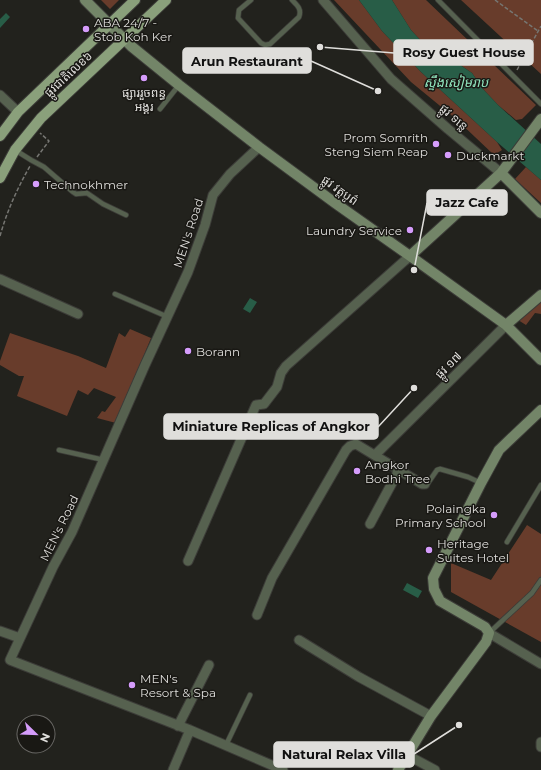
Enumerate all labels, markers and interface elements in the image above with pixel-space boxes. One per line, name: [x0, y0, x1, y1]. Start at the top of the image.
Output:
place label: ABA 24/7 - Stob Koh Ker: [94, 15, 172, 44]
marker: ABA 24/7 - Stob Koh Ker: [81, 24, 91, 34]
callout: Rosy Guest House: [394, 40, 533, 65]
text: Rosy Guest House: [403, 44, 525, 60]
street label: ផ្លូវជាតិលេខ៦: [41, 48, 98, 103]
callout: Arun Restaurant: [183, 48, 311, 73]
text: Arun Restaurant: [190, 53, 303, 69]
marker: ផ្សាររួចពន្ធ អង្គរ: [139, 73, 149, 83]
water label: ស្ទឹងសៀមរាប: [424, 74, 490, 91]
place label: ផ្សាររួចពន្ធ អង្គរ: [122, 85, 166, 114]
street label: ផ្លូវ ទន្លេ: [434, 101, 471, 136]
place label: Prom Somrith Steng Siem Reap: [325, 130, 428, 159]
marker: Prom Somrith Steng Siem Reap: [431, 139, 441, 149]
place label: Duckmarkt: [456, 148, 524, 163]
marker: Duckmarkt: [443, 150, 453, 160]
street label: ផ្លូវ វត្តបូព៌: [317, 172, 361, 211]
place label: Technokhmer: [44, 177, 128, 192]
marker: Technokhmer: [31, 179, 41, 189]
callout: Jazz Cafe: [427, 190, 507, 215]
text: Jazz Cafe: [434, 194, 499, 210]
street label: MEN's Road: [170, 196, 206, 270]
place label: Laundry Service: [306, 223, 402, 238]
marker: Laundry Service: [405, 225, 415, 235]
place label: Borann: [196, 344, 240, 359]
marker: Borann: [183, 346, 193, 356]
street label: ផ្លូវ ១៧: [431, 348, 467, 384]
callout: Miniature Replicas of Angkor: [164, 414, 378, 439]
text: Miniature Replicas of Angkor: [172, 418, 370, 434]
place label: Angkor Bodhi Tree: [365, 457, 430, 486]
marker: Angkor Bodhi Tree: [352, 466, 362, 476]
street label: MEN's Road: [36, 492, 82, 564]
place label: Polaingka Primary School: [395, 501, 486, 530]
marker: Polaingka Primary School: [489, 510, 499, 520]
place label: Heritage Suites Hotel: [437, 536, 509, 565]
marker: Heritage Suites Hotel: [424, 545, 434, 555]
place label: MEN's Resort & Spa: [140, 671, 216, 700]
marker: MEN's Resort & Spa: [127, 680, 137, 690]
north arrow: [16, 714, 56, 754]
text: N: [37, 731, 53, 745]
callout: Natural Relax Villa: [274, 742, 414, 767]
text: Natural Relax Villa: [282, 746, 406, 762]

